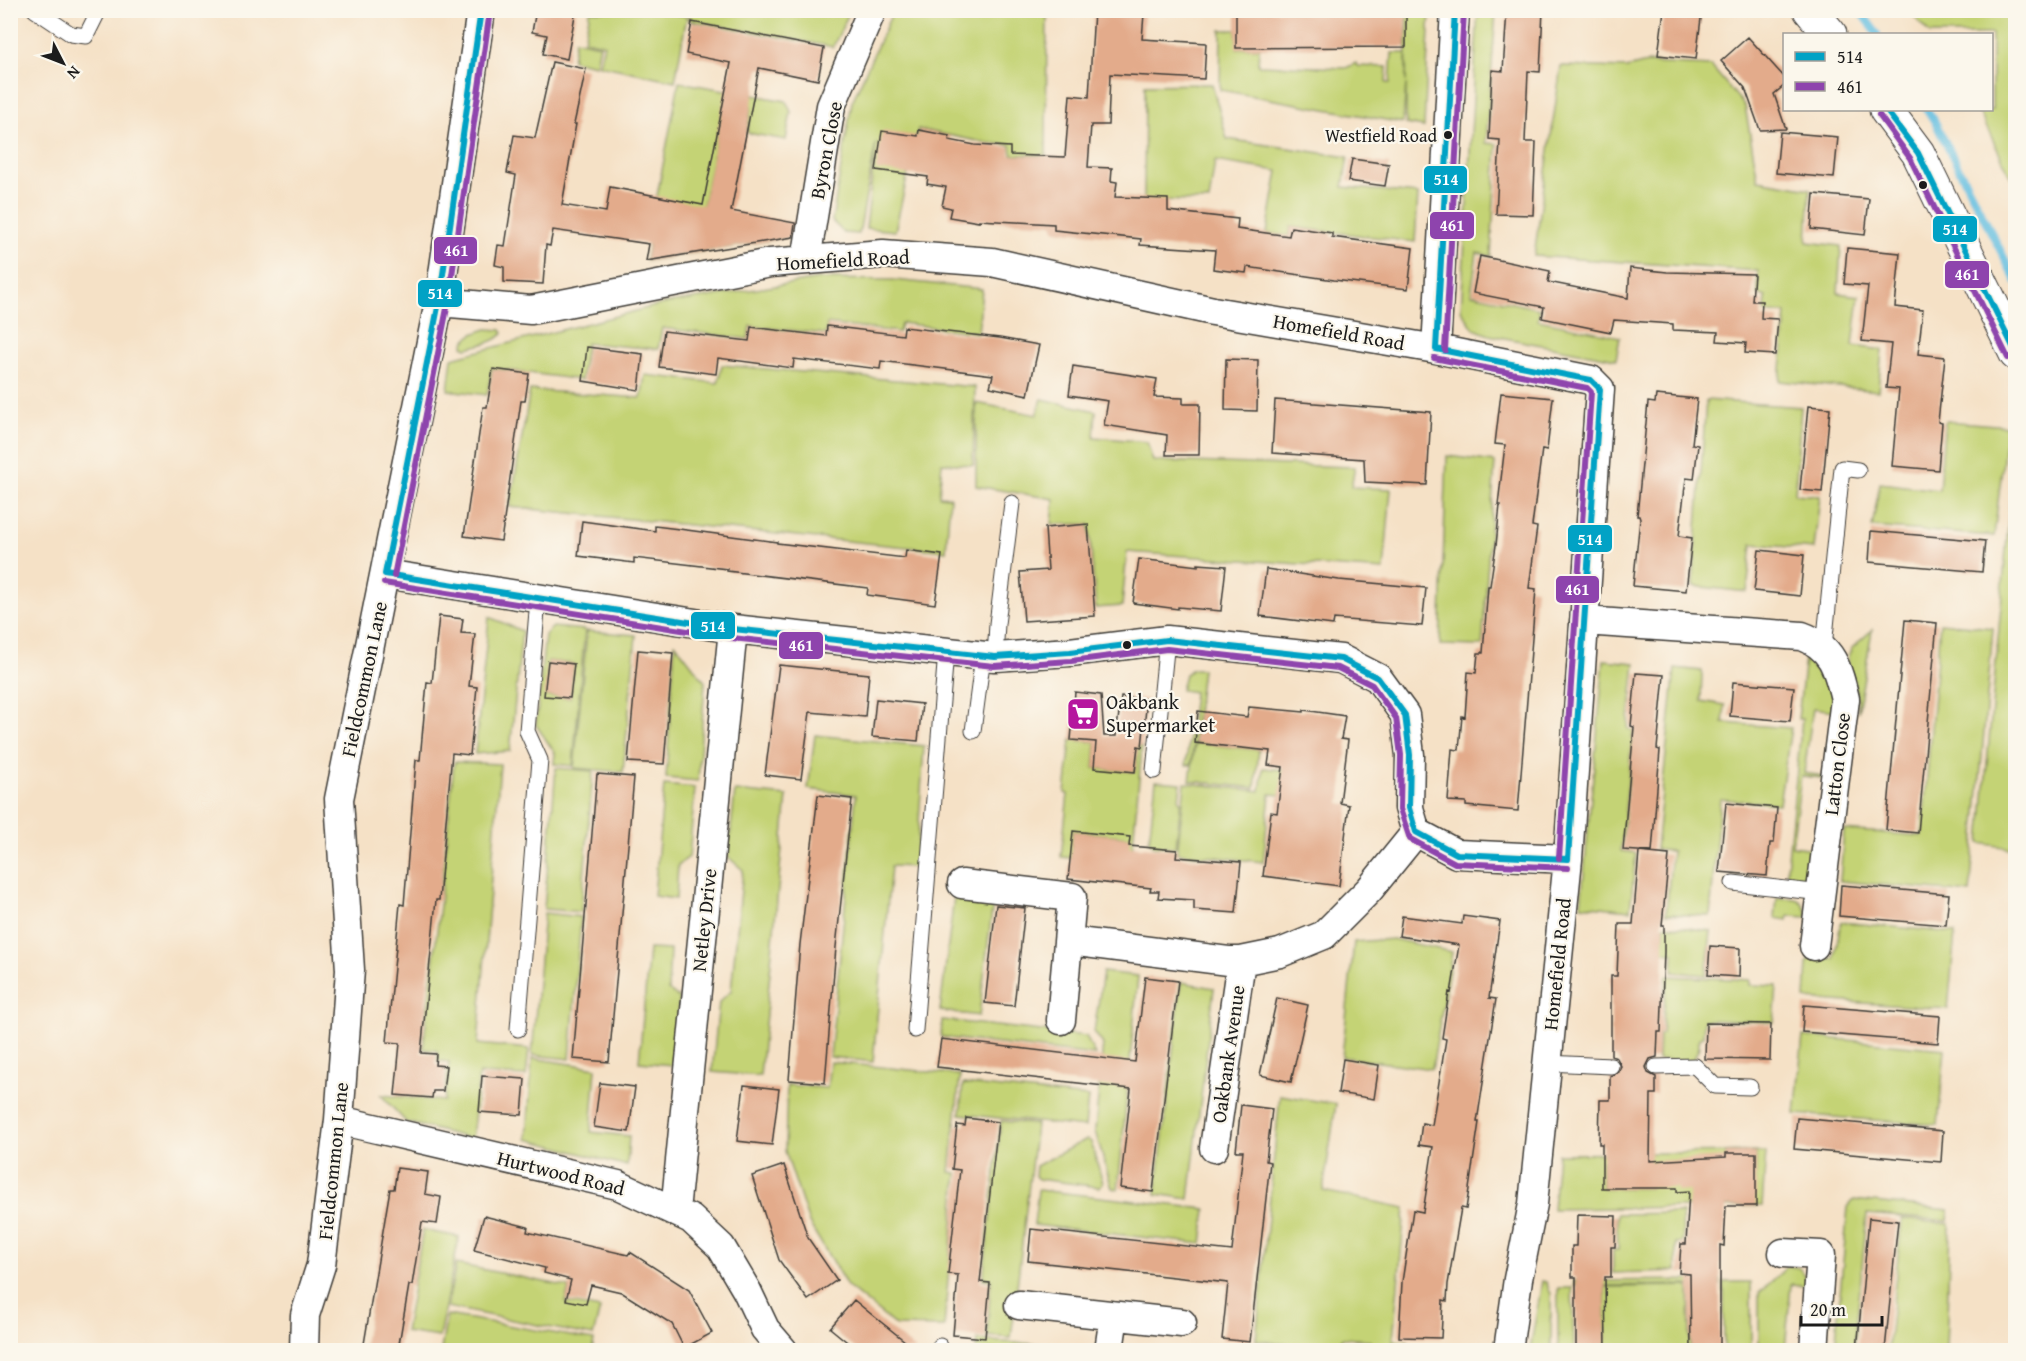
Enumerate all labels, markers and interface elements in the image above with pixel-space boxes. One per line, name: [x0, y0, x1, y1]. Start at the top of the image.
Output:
north arrow: [33, 33, 93, 93]
legend: [1783, 33, 1993, 111]
text: 514: [1837, 43, 1863, 70]
text: N: [61, 61, 87, 85]
text: 461: [1837, 73, 1863, 100]
street label: Byron Close: [802, 99, 849, 201]
place label: Westfield Road: [1325, 122, 1437, 149]
marker: Westfield Road: [1442, 129, 1454, 141]
line badge: 514: [1423, 165, 1468, 194]
text: 514: [1434, 167, 1458, 191]
unlabelled marker: [1917, 179, 1929, 191]
line badge: 461: [1429, 211, 1475, 240]
text: 461: [1440, 213, 1464, 237]
line badge: 514: [1932, 215, 1978, 243]
text: 514: [1943, 217, 1967, 241]
line badge: 461: [433, 236, 478, 265]
text: 461: [444, 238, 468, 262]
street label: Homefield Road: [776, 242, 911, 277]
line badge: 461: [1944, 260, 1990, 289]
text: 461: [1955, 262, 1979, 286]
line badge: 514: [417, 279, 463, 308]
text: 514: [428, 281, 452, 305]
street label: Homefield Road: [1271, 306, 1407, 357]
line badge: 514: [1567, 524, 1613, 553]
text: 514: [1578, 527, 1602, 551]
line badge: 461: [1555, 575, 1600, 604]
text: 461: [1565, 577, 1589, 601]
street label: Fieldcommon Lane: [333, 598, 394, 759]
line badge: 514: [690, 611, 736, 640]
text: 514: [701, 614, 725, 638]
line badge: 461: [778, 631, 824, 660]
text: 461: [789, 633, 813, 657]
unlabelled marker: [1121, 639, 1133, 651]
place label: Oakbank Supermarket: [1106, 687, 1215, 739]
supermarket icon: Oakbank Supermarket: [1065, 696, 1101, 732]
street label: Latton Close: [1816, 711, 1857, 817]
street label: Netley Drive: [684, 867, 723, 973]
street label: Homefield Road: [1535, 896, 1578, 1032]
street label: Oakbank Avenue: [1203, 983, 1252, 1125]
street label: Fieldcommon Lane: [310, 1081, 355, 1241]
street label: Hurtwood Road: [494, 1143, 628, 1202]
scale bar: [1801, 1289, 1882, 1327]
text: 20 m: [1810, 1296, 1846, 1323]

